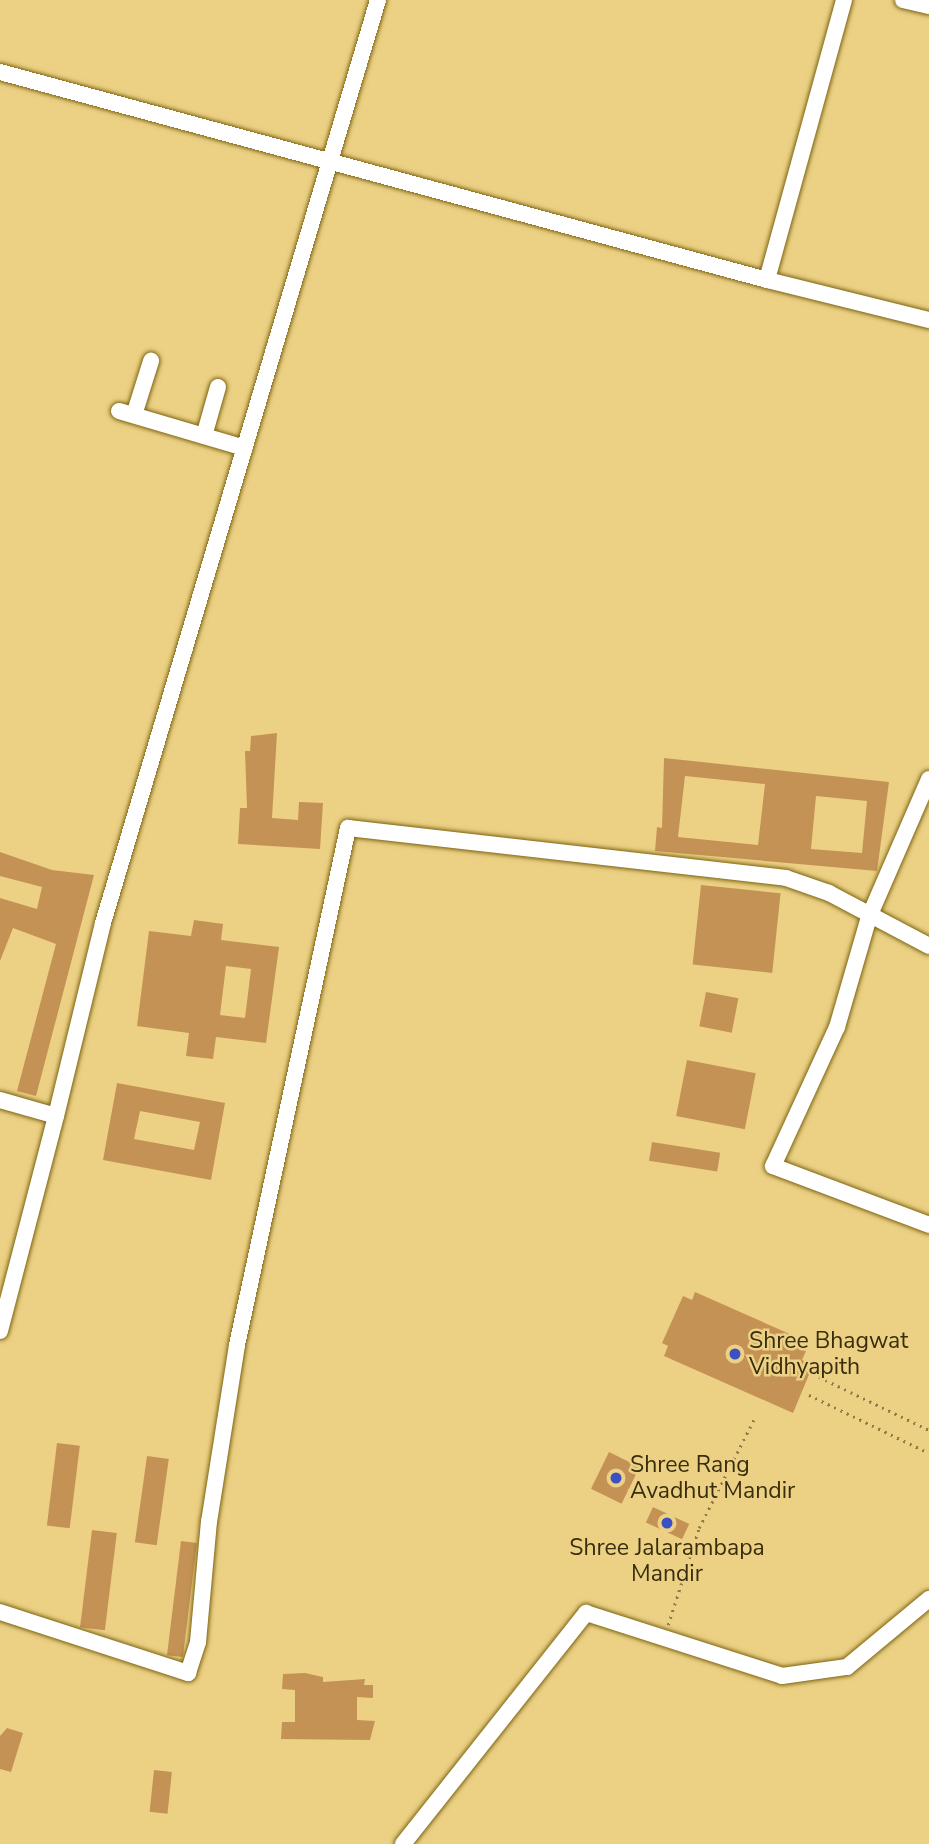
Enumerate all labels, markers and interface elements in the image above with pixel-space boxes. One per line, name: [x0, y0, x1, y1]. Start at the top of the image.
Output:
place label: Shree Bhagwat Vidhyapith: [749, 1327, 908, 1381]
marker: Shree Bhagwat Vidhyapith: [727, 1346, 743, 1362]
place label: Shree Rang Avadhut Mandir: [630, 1451, 795, 1505]
marker: Shree Rang Avadhut Mandir: [608, 1470, 624, 1486]
marker: Shree Jalarambapa Mandir: [659, 1515, 675, 1531]
place label: Shree Jalarambapa Mandir: [569, 1534, 765, 1588]

